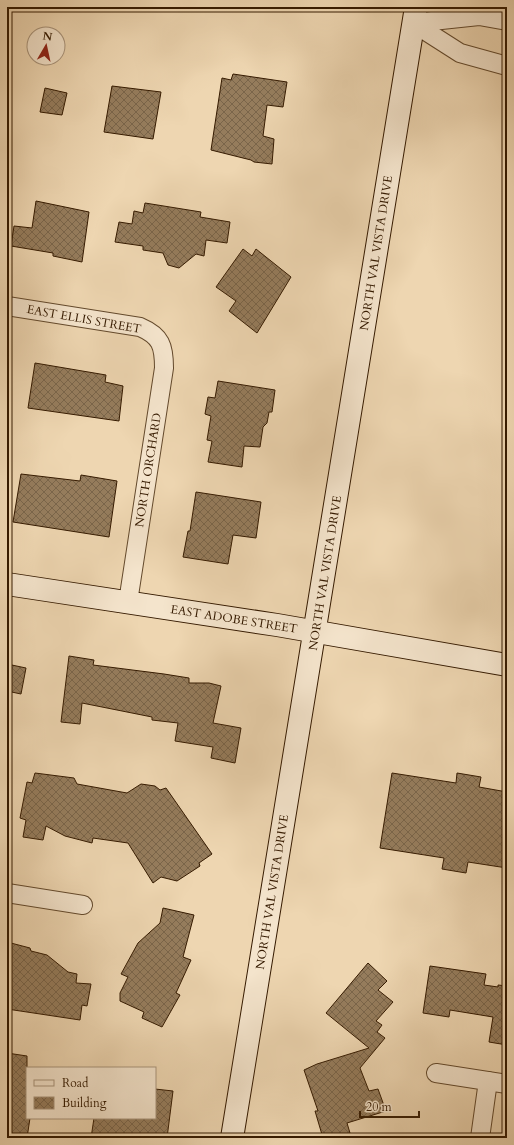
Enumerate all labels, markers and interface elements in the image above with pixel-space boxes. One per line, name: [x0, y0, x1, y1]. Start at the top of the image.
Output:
north arrow: [26, 26, 66, 66]
text: N: [42, 28, 54, 45]
street label: NORTH VAL VISTA DRIVE: [356, 174, 396, 332]
street label: EAST ELLIS STREET: [25, 301, 143, 337]
street label: NORTH ORCHARD: [131, 411, 165, 528]
street label: NORTH VAL VISTA DRIVE: [305, 494, 345, 652]
street label: EAST ADOBE STREET: [169, 601, 299, 637]
street label: NORTH VAL VISTA DRIVE: [252, 813, 292, 971]
legend: [26, 1067, 156, 1119]
text: Road: [62, 1075, 89, 1091]
scale bar: [360, 1093, 419, 1119]
text: Building: [62, 1095, 107, 1111]
text: 20 m: [366, 1099, 393, 1115]

